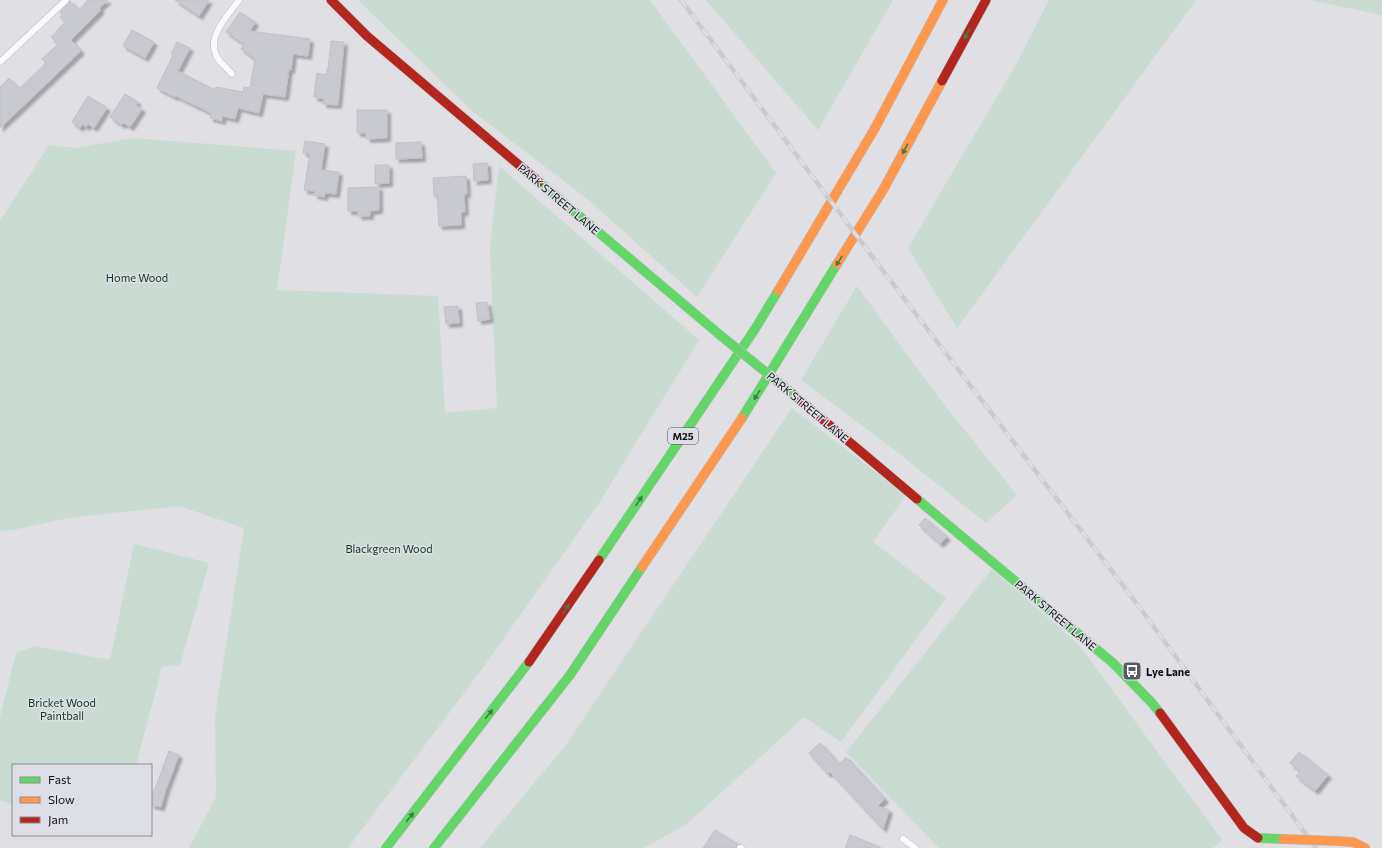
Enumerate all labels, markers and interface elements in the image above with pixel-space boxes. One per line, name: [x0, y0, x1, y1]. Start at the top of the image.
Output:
one-way arrow: [964, 28, 970, 40]
one-way arrow: [902, 143, 909, 154]
street label: PARK STREET LANE: [516, 161, 602, 237]
one-way arrow: [836, 255, 843, 267]
park label: Home Wood: [106, 271, 168, 284]
street label: PARK STREET LANE: [765, 369, 851, 445]
one-way arrow: [753, 389, 760, 401]
road number: M25: [668, 428, 698, 444]
one-way arrow: [635, 496, 643, 507]
park label: Blackgreen Wood: [345, 542, 433, 555]
street label: PARK STREET LANE: [1013, 577, 1099, 653]
one-way arrow: [562, 604, 570, 614]
bus stop icon: Lye Lane: [1121, 660, 1143, 682]
place label: Lye Lane: [1146, 665, 1190, 678]
park label: Bricket Wood Paintball: [28, 696, 96, 722]
one-way arrow: [485, 709, 493, 719]
legend: [12, 764, 152, 836]
text: Fast: [48, 772, 71, 786]
text: Slow: [48, 792, 75, 806]
text: Jam: [48, 812, 68, 827]
one-way arrow: [406, 812, 414, 823]

